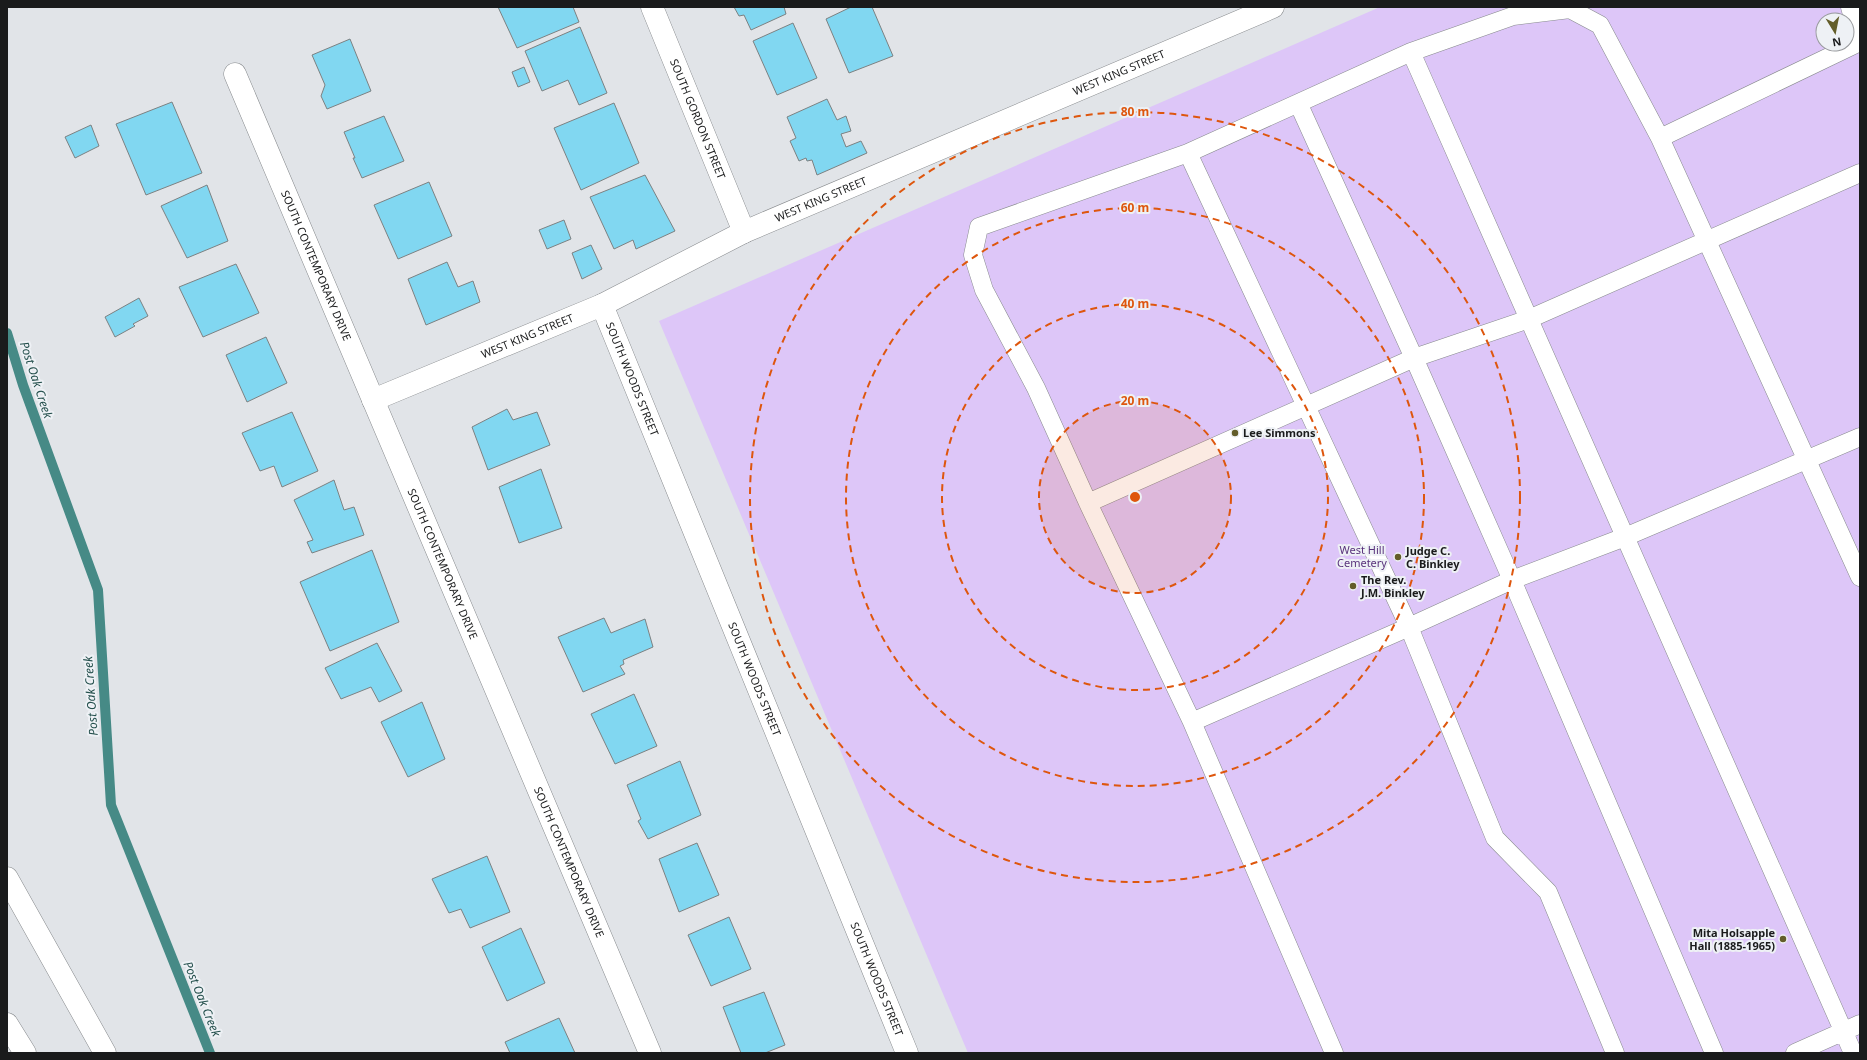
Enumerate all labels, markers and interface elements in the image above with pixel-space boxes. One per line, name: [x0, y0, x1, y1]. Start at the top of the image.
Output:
north arrow: [1815, 12, 1855, 52]
text: N: [1831, 34, 1843, 51]
street label: WEST KING STREET: [1070, 46, 1167, 98]
street label: SOUTH GORDON STREET: [667, 56, 730, 181]
text: 80 m: [1121, 103, 1149, 120]
street label: WEST KING STREET: [772, 173, 869, 225]
street label: SOUTH CONTEMPORARY DRIVE: [278, 188, 355, 343]
text: 60 m: [1121, 199, 1149, 216]
text: 40 m: [1121, 295, 1149, 312]
street label: WEST KING STREET: [479, 310, 575, 361]
street label: SOUTH WOODS STREET: [603, 320, 663, 438]
water label: Post Oak Creek: [16, 339, 57, 421]
text: 20 m: [1121, 392, 1149, 409]
place label: Lee Simmons: [1243, 425, 1316, 440]
marker: Lee Simmons: [1230, 428, 1240, 438]
street label: SOUTH CONTEMPORARY DRIVE: [405, 486, 482, 641]
centre of rings: [1128, 490, 1142, 504]
park label: West Hill Cemetery: [1337, 542, 1387, 570]
place label: Judge C. C. Binkley: [1405, 543, 1460, 571]
marker: Judge C. C. Binkley: [1393, 552, 1403, 562]
place label: The Rev. J.M. Binkley: [1360, 572, 1425, 600]
marker: The Rev. J.M. Binkley: [1348, 581, 1358, 591]
street label: SOUTH WOODS STREET: [725, 620, 785, 738]
water label: Post Oak Creek: [79, 655, 102, 736]
street label: SOUTH CONTEMPORARY DRIVE: [531, 784, 608, 940]
street label: SOUTH WOODS STREET: [847, 920, 907, 1038]
place label: Mita Holsapple Hall (1885-1965): [1689, 925, 1775, 953]
marker: Mita Holsapple Hall (1885-1965): [1778, 934, 1788, 944]
water label: Post Oak Creek: [180, 959, 226, 1040]

